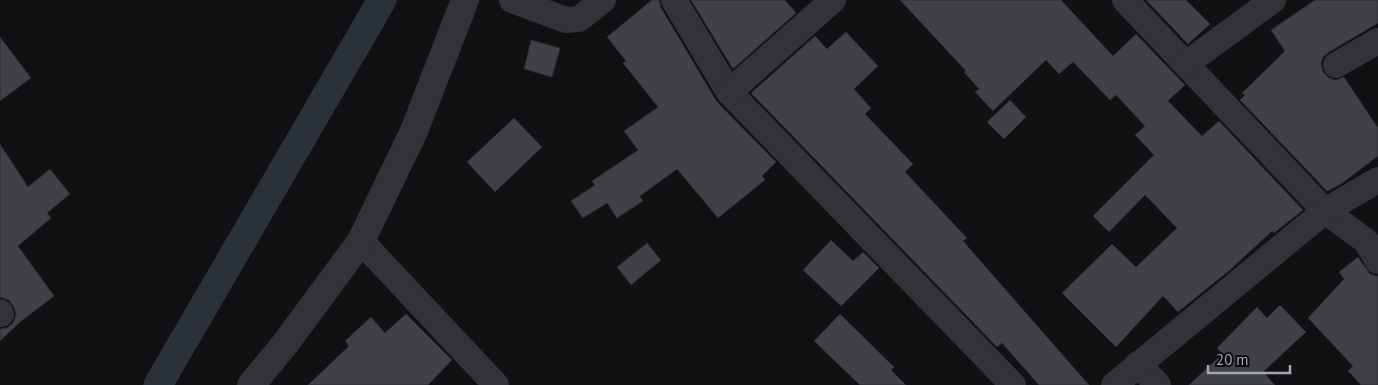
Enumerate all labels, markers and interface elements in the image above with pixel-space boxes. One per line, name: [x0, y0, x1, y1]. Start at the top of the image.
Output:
scale bar: [1208, 342, 1290, 374]
text: 20 m: [1216, 350, 1249, 369]

